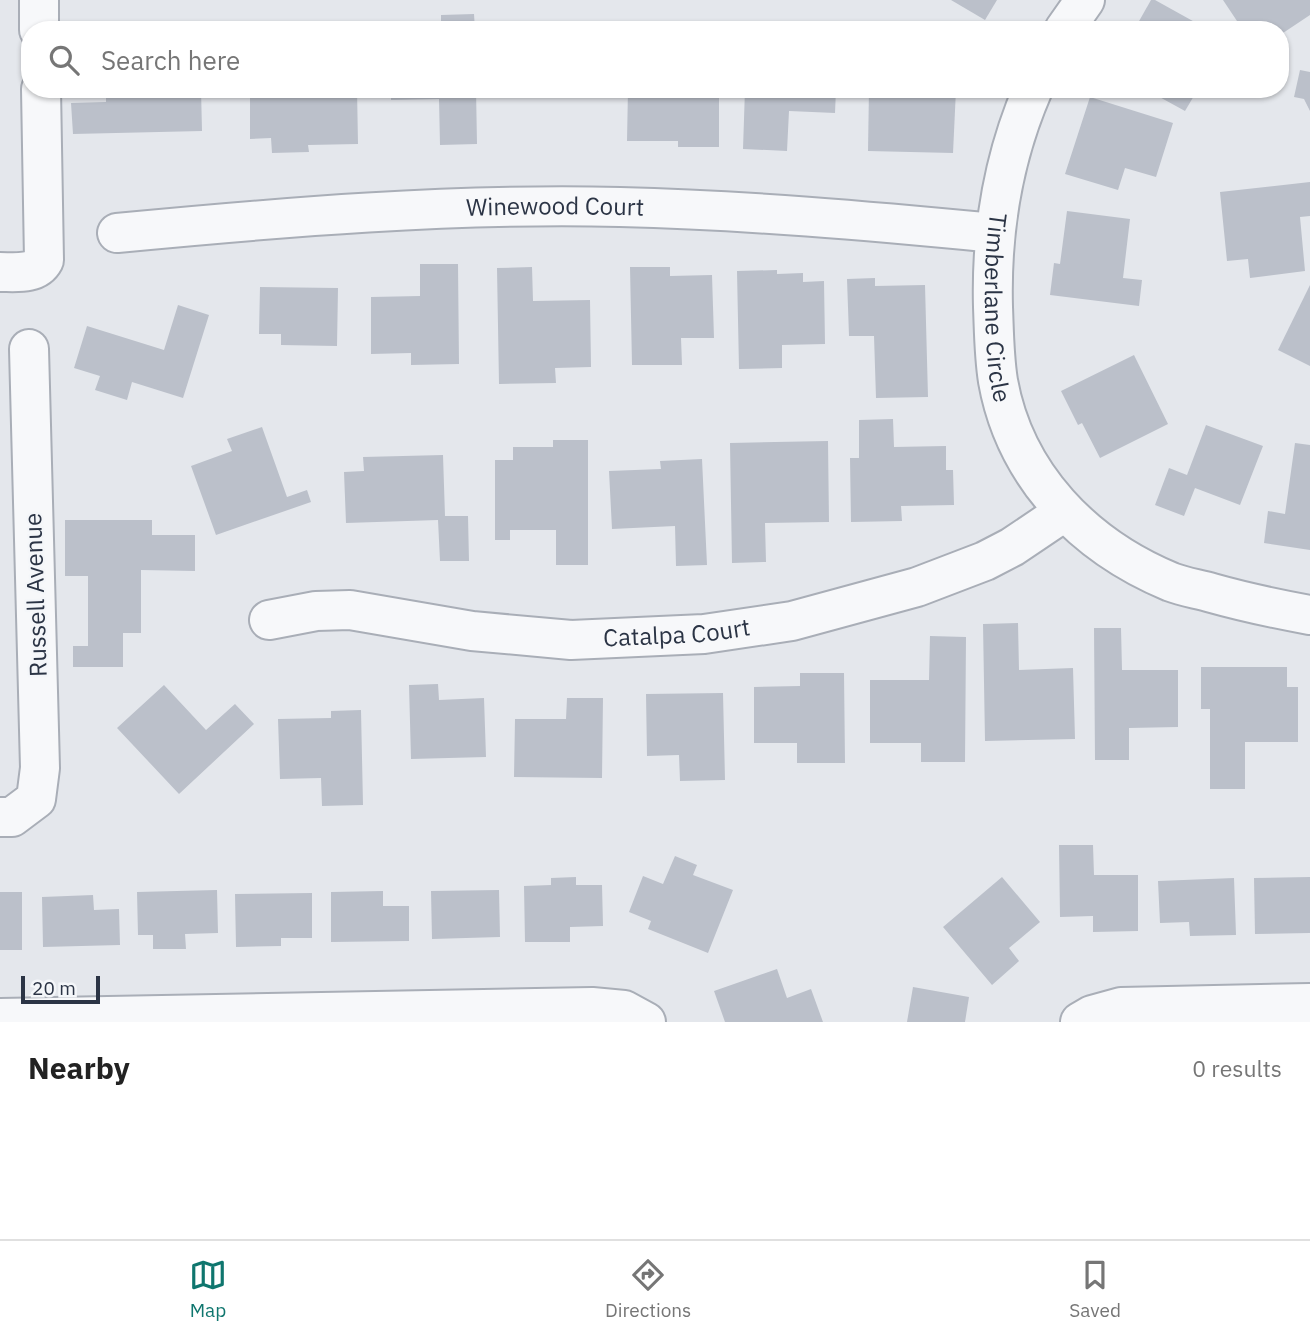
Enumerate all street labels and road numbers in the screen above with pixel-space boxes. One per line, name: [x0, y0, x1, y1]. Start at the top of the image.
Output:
street label: Winewood Court: [465, 189, 645, 223]
street label: Timberlane Circle: [978, 211, 1019, 405]
street label: Russell Avenue: [16, 512, 54, 678]
street label: Catalpa Court: [602, 610, 752, 654]

